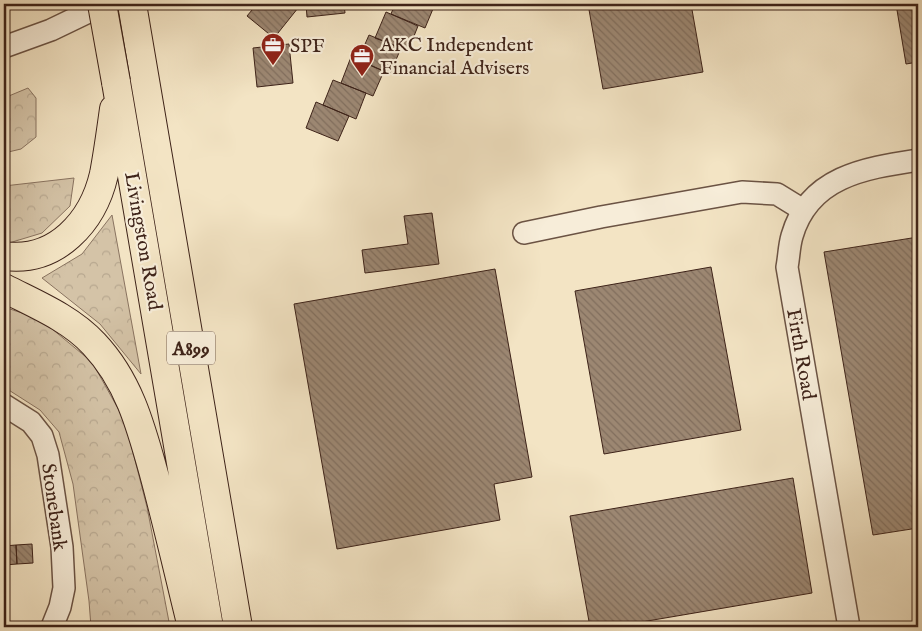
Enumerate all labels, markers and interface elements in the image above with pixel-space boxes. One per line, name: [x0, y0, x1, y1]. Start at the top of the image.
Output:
office icon: SPF: [260, 32, 286, 66]
place label: AKC Independent Financial Advisers: [379, 33, 534, 81]
place label: SPF: [290, 34, 325, 59]
office icon: AKC Independent Financial Advisers: [349, 43, 375, 77]
street label: Livingston Road: [118, 170, 167, 313]
street label: Firth Road: [780, 307, 821, 402]
road number: A899: [167, 332, 215, 364]
street label: Stonebank: [35, 462, 72, 553]

